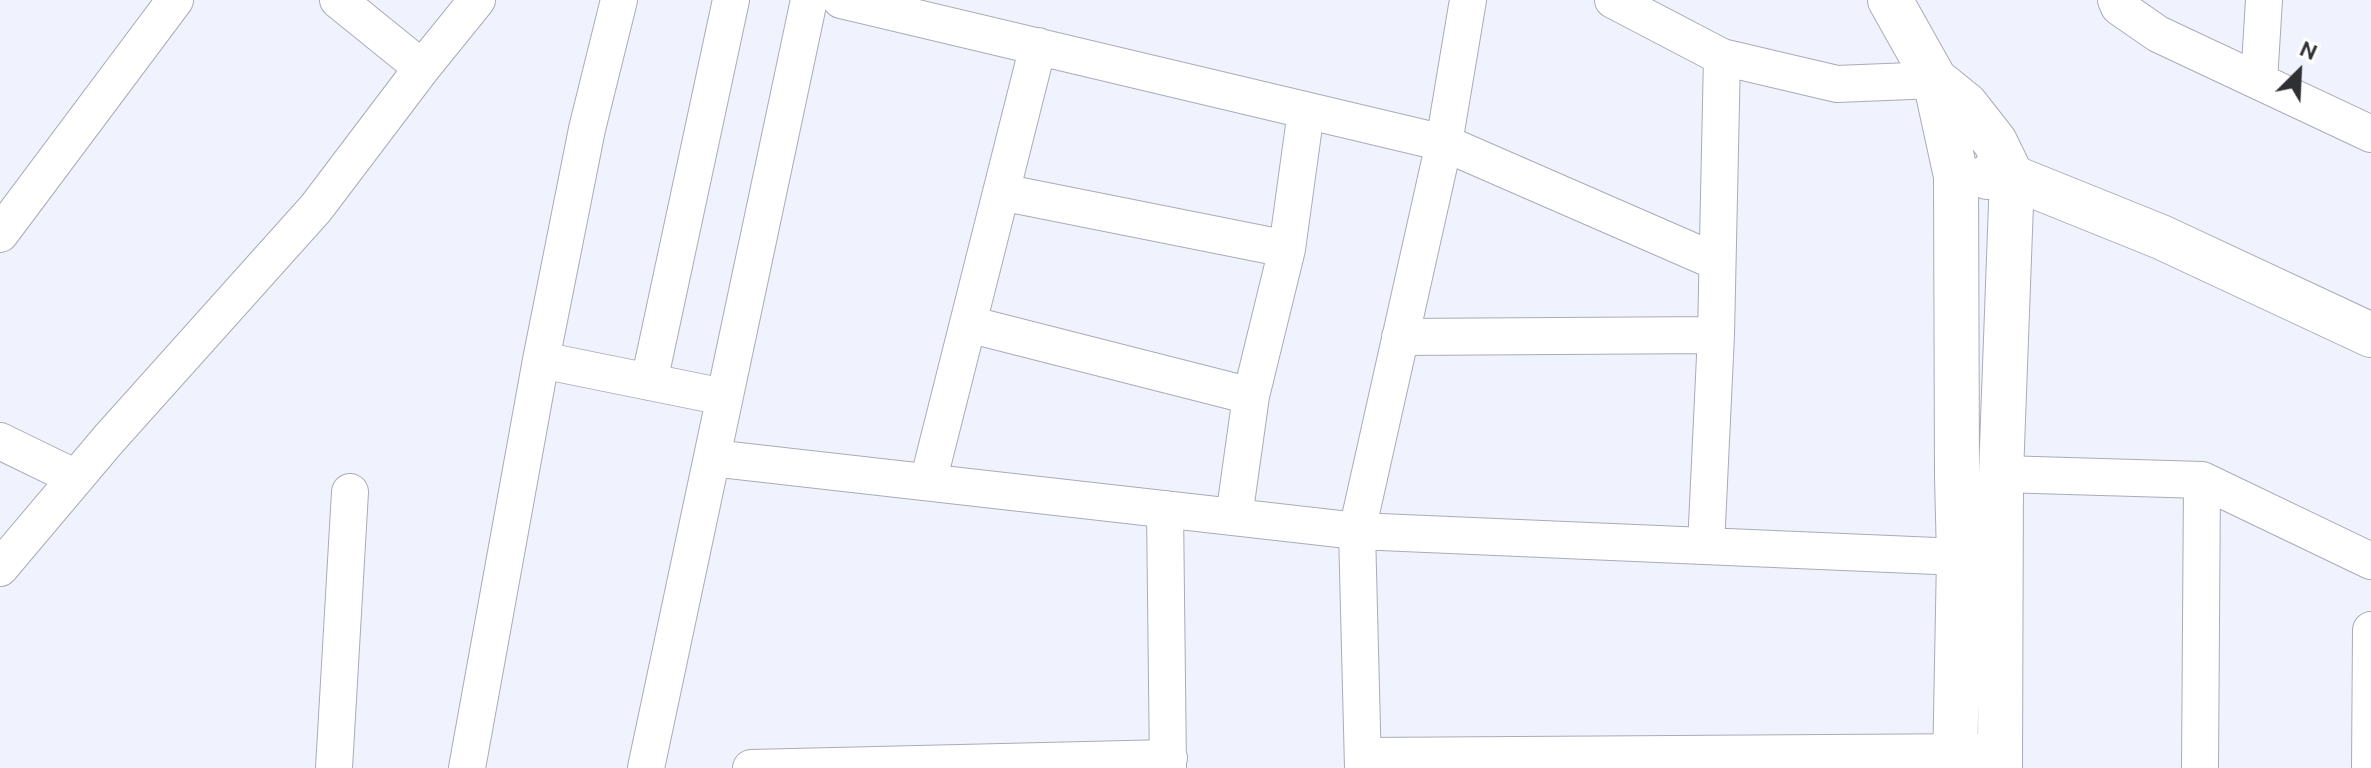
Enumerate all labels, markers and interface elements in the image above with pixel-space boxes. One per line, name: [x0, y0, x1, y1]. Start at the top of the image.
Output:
north arrow: [2259, 32, 2339, 112]
text: N: [2296, 35, 2322, 64]

